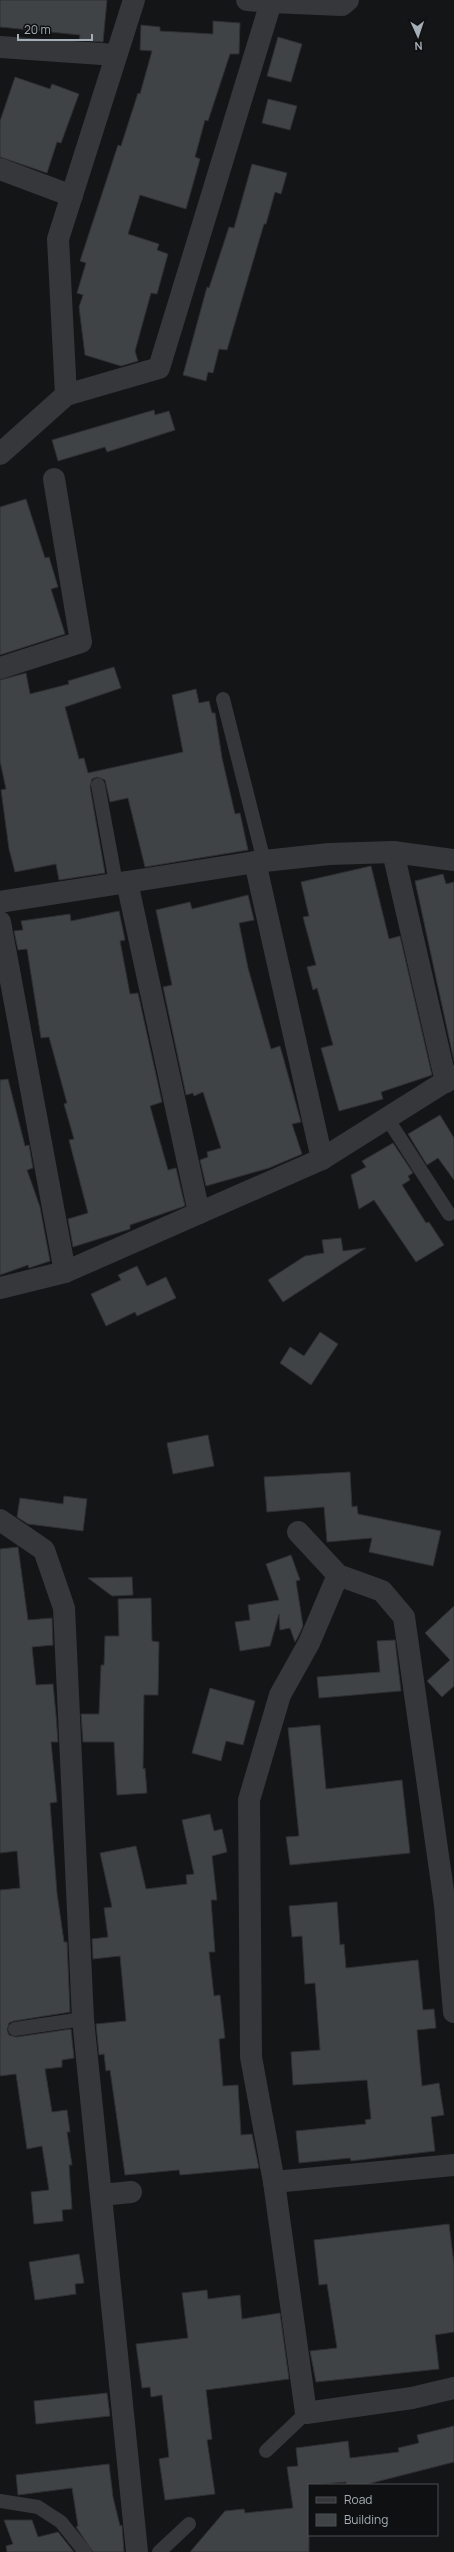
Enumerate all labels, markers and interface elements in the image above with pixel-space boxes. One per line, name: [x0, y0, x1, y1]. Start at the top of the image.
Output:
scale bar: [18, 16, 92, 42]
north arrow: [398, 16, 438, 56]
text: 20 m: [24, 21, 51, 38]
text: N: [414, 39, 423, 54]
legend: [308, 2484, 438, 2536]
text: Road: [344, 2491, 372, 2508]
text: Building: [344, 2511, 388, 2528]

